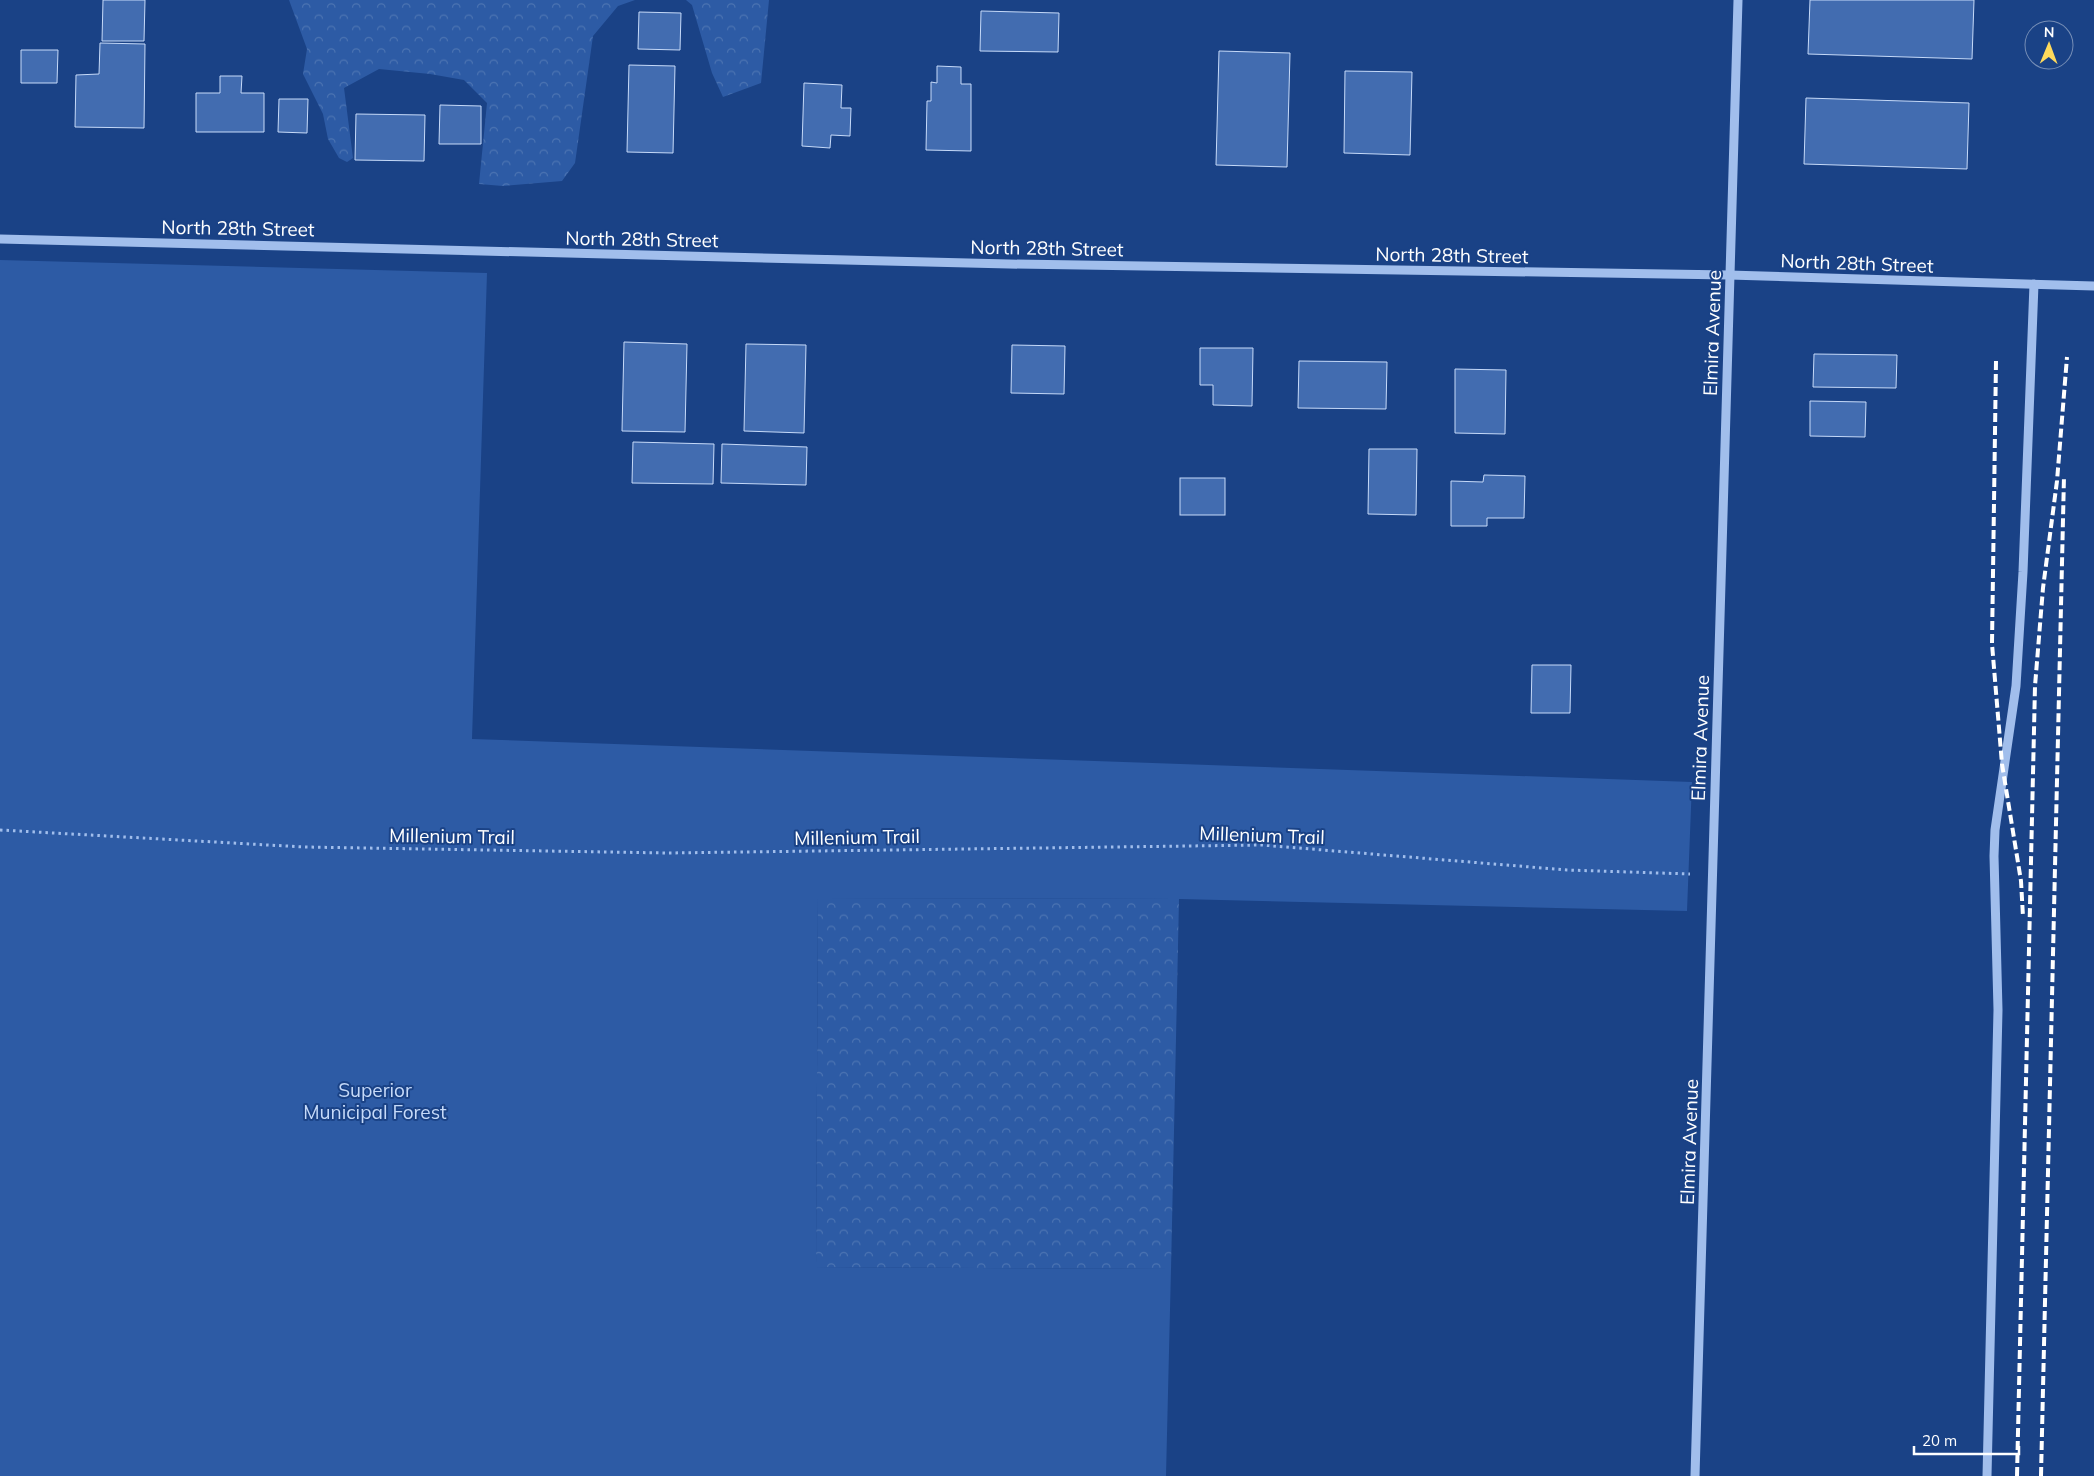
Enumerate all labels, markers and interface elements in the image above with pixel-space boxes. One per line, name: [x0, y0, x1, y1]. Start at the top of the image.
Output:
north arrow: [2024, 20, 2074, 70]
text: N: [2044, 23, 2055, 41]
street label: North 28th Street: [161, 215, 315, 241]
street label: North 28th Street: [565, 226, 719, 252]
street label: North 28th Street: [970, 235, 1124, 261]
street label: North 28th Street: [1375, 242, 1529, 268]
street label: North 28th Street: [1780, 248, 1934, 278]
street label: Elmira Avenue: [1698, 269, 1726, 397]
street label: Elmira Avenue: [1686, 674, 1714, 802]
street label: Millenium Trail: [1199, 821, 1325, 849]
street label: Millenium Trail: [389, 823, 515, 849]
street label: Millenium Trail: [794, 824, 920, 850]
park label: Superior Municipal Forest: [303, 1078, 447, 1124]
street label: Elmira Avenue: [1675, 1078, 1703, 1206]
scale bar: [1914, 1424, 2019, 1456]
text: 20 m: [1922, 1431, 1957, 1450]

